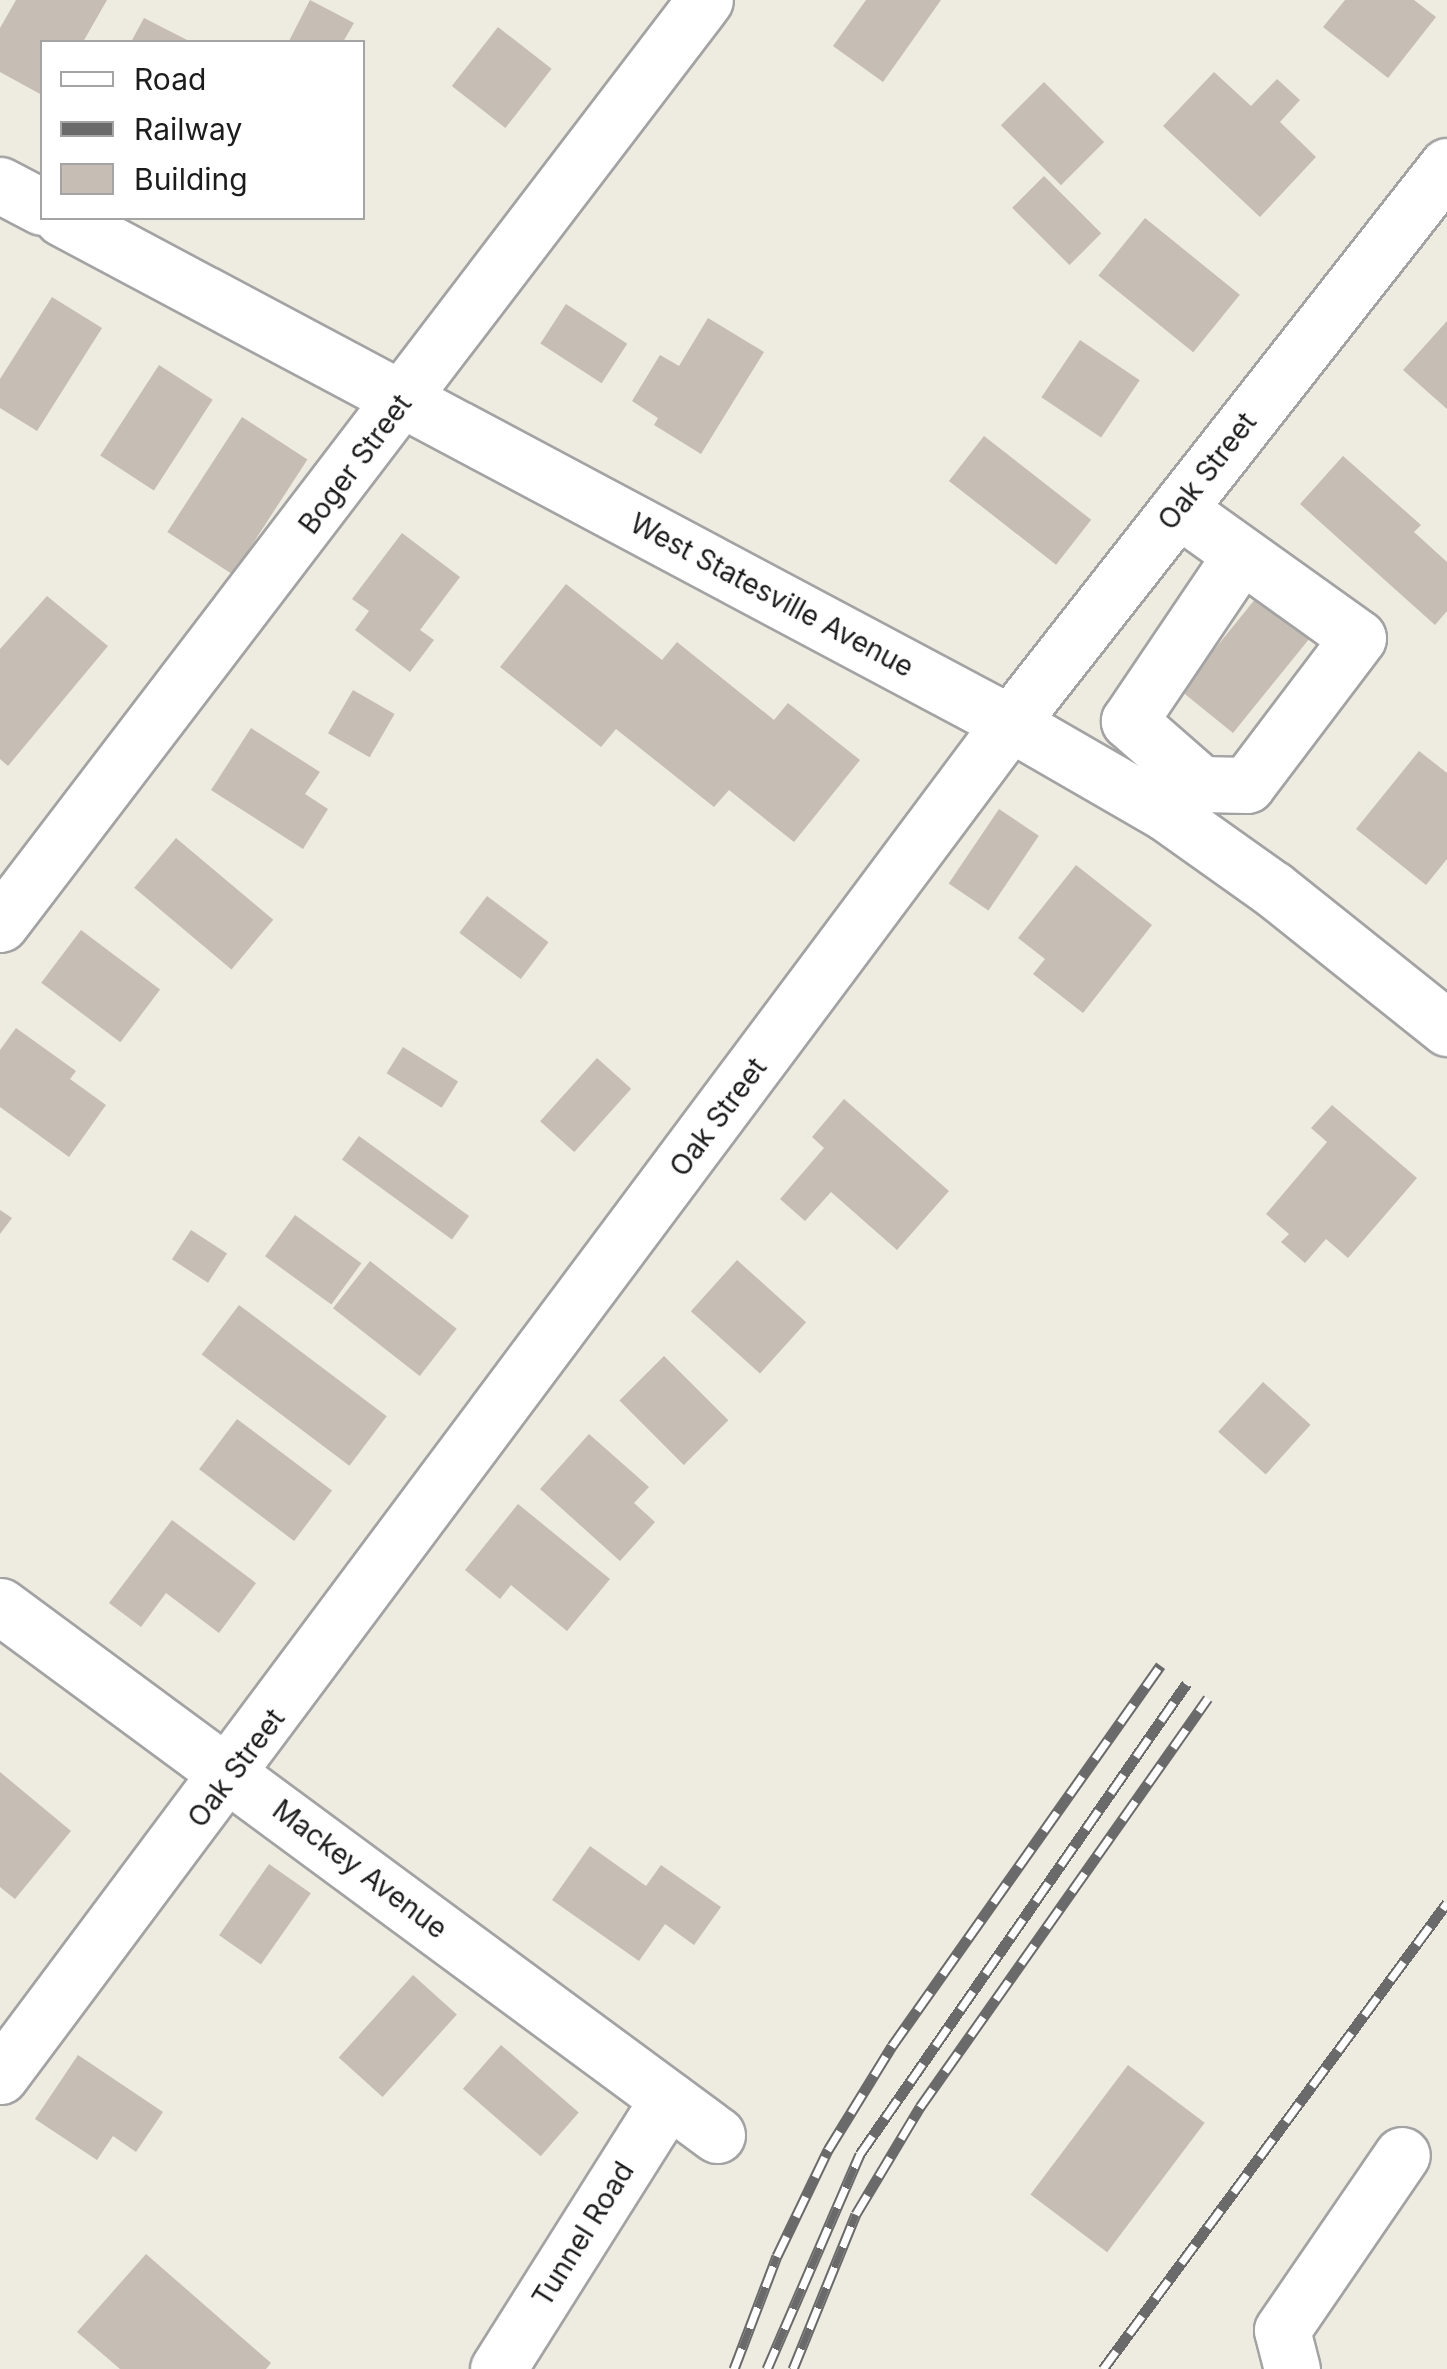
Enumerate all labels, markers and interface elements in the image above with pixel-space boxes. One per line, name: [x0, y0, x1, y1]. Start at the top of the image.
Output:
legend: [40, 40, 365, 220]
text: Road: [134, 61, 206, 97]
text: Railway: [134, 111, 242, 147]
text: Building: [134, 161, 248, 197]
street label: Boger Street: [292, 388, 418, 540]
street label: Oak Street: [1151, 406, 1263, 536]
street label: West Statesville Avenue: [625, 506, 919, 684]
street label: Oak Street: [663, 1051, 773, 1183]
street label: Oak Street: [181, 1702, 291, 1834]
street label: Mackey Avenue: [266, 1793, 454, 1945]
street label: Tunnel Road: [525, 2155, 641, 2313]

